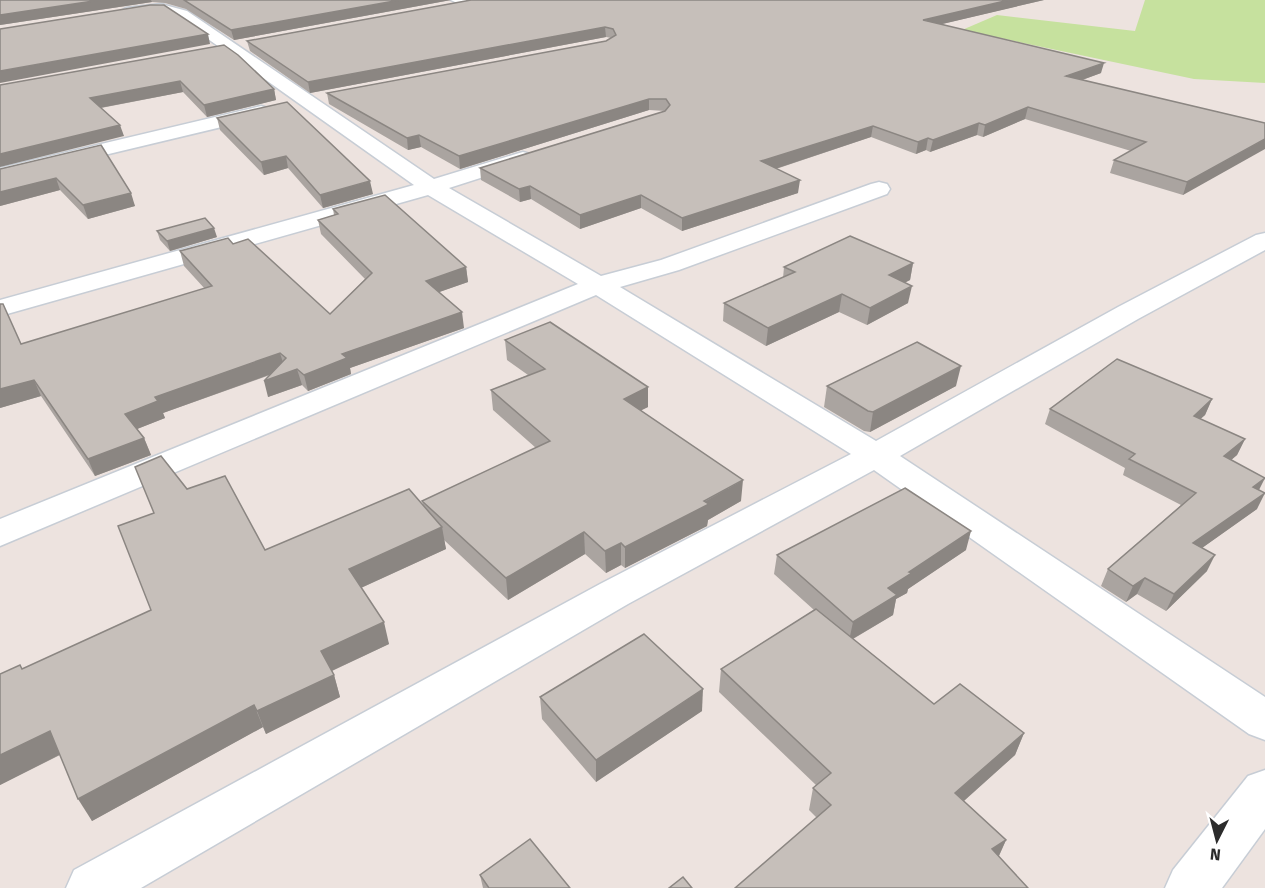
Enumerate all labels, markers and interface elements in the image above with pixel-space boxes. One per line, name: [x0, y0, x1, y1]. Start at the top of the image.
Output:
north arrow: [1187, 810, 1247, 870]
text: N: [1209, 844, 1222, 864]

